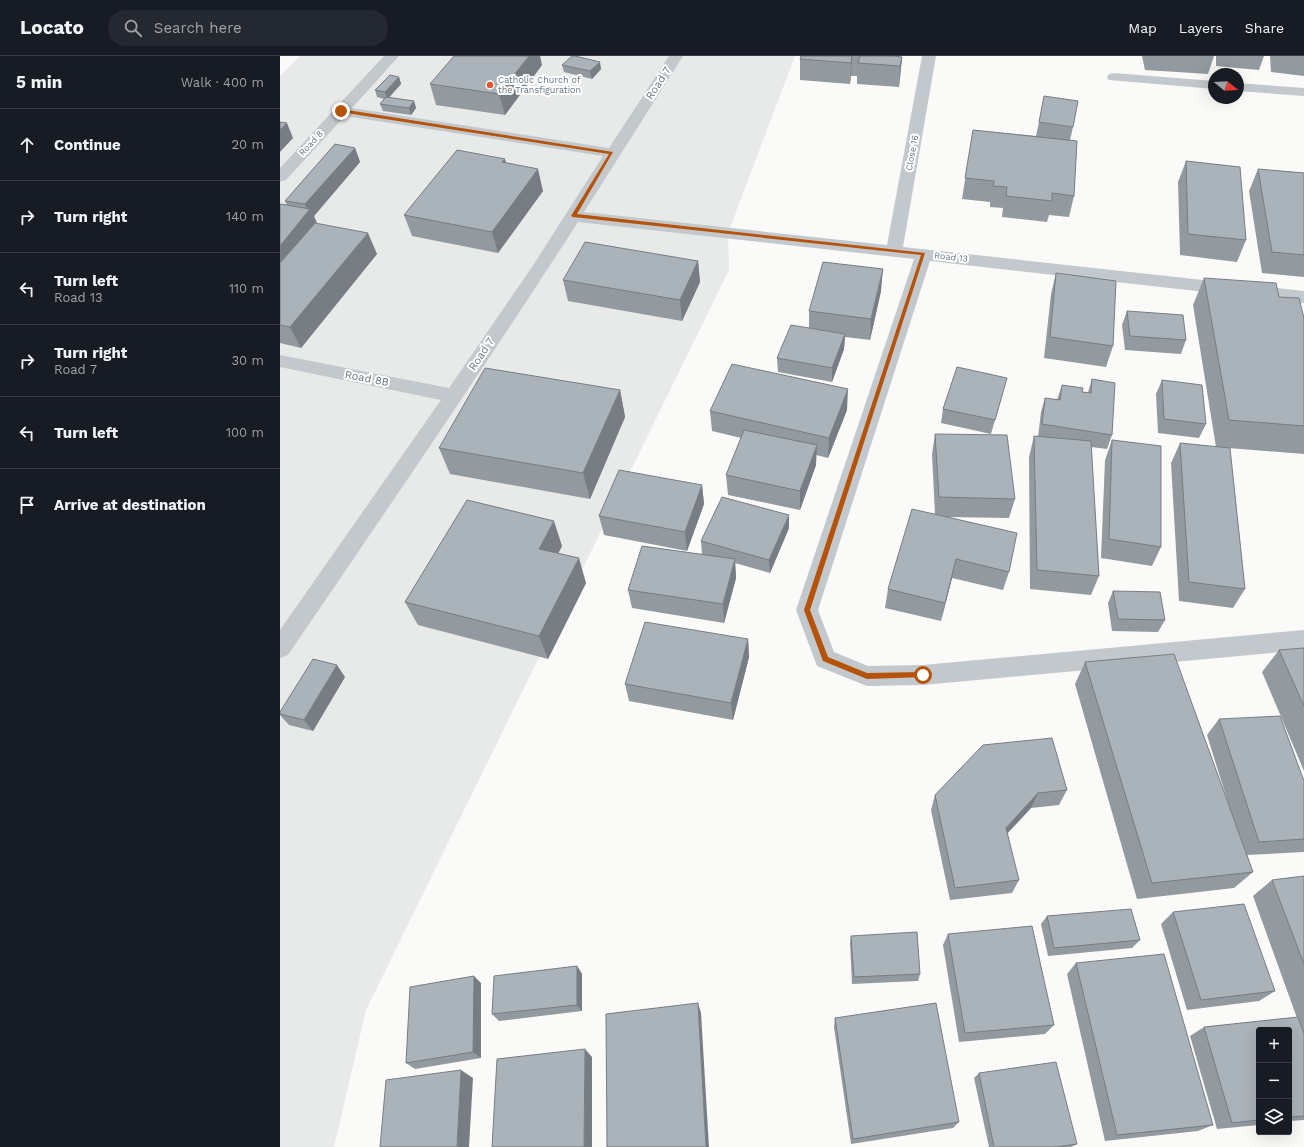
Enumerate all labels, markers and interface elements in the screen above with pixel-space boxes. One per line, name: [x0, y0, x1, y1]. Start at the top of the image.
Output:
search box: [108, 10, 388, 46]
text: Locato: [20, 16, 84, 39]
icon: search: [122, 17, 144, 39]
text: Search here: [154, 19, 242, 37]
text: Map: [1128, 20, 1157, 36]
text: Layers: [1179, 20, 1223, 36]
text: Share: [1245, 20, 1284, 36]
street label: Road 7: [643, 64, 674, 102]
north arrow: [1208, 68, 1244, 104]
text: 5 min: [16, 72, 62, 92]
text: Walk · 400 m: [181, 75, 264, 90]
place label: Catholic Church of the Transfiguration: [498, 75, 581, 95]
marker: Catholic Church of the Transfiguration: [485, 80, 495, 90]
route end: [332, 102, 350, 120]
street label: Road 8: [297, 128, 325, 158]
icon: ahead: [16, 134, 38, 156]
street label: Close 16: [904, 134, 920, 172]
text: Continue: [54, 136, 121, 154]
text: 20 m: [232, 137, 264, 152]
icon: right: [16, 206, 38, 228]
text: Turn right: [54, 208, 127, 226]
text: 140 m: [226, 209, 264, 224]
street label: Road 13: [934, 250, 968, 264]
text: Turn left: [54, 272, 118, 290]
icon: left: [16, 278, 38, 300]
text: 110 m: [229, 281, 264, 296]
text: Road 13: [54, 290, 103, 305]
street label: Road 7: [466, 336, 497, 373]
text: Turn right: [54, 344, 127, 362]
icon: right: [16, 350, 38, 372]
text: 30 m: [232, 353, 264, 368]
text: Road 7: [54, 362, 97, 377]
street label: Road 8B: [344, 368, 390, 389]
icon: left: [16, 422, 38, 444]
text: Turn left: [54, 424, 118, 442]
text: 100 m: [226, 425, 264, 440]
icon: arrive: [16, 494, 38, 516]
text: Arrive at destination: [54, 496, 206, 514]
route start: [914, 666, 932, 684]
map controls: [1256, 1027, 1292, 1135]
button: +: [1256, 1027, 1292, 1063]
button: −: [1256, 1063, 1292, 1099]
button: layers: [1256, 1099, 1292, 1135]

